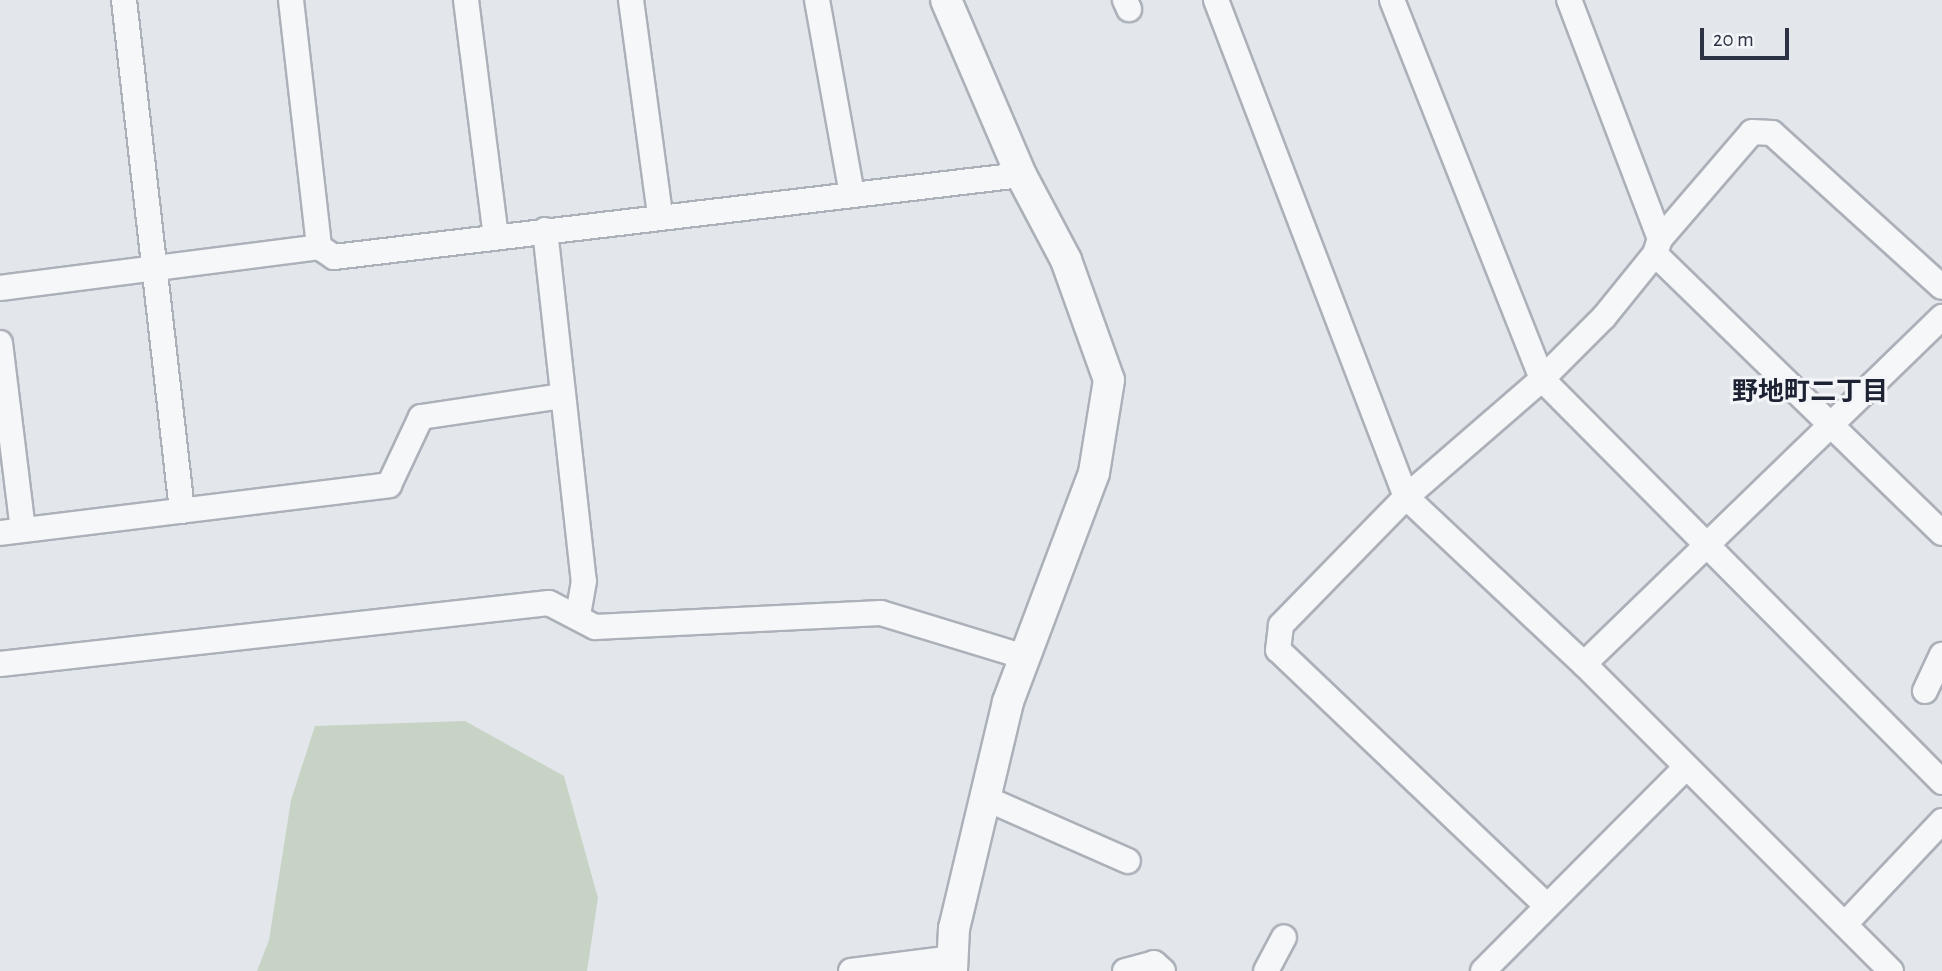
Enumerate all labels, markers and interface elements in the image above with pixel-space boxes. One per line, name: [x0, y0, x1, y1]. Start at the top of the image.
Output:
scale bar: [1704, 14, 1793, 58]
text: 20 m: [1713, 29, 1754, 50]
district label: 野地町二丁目: [1732, 377, 1888, 409]

